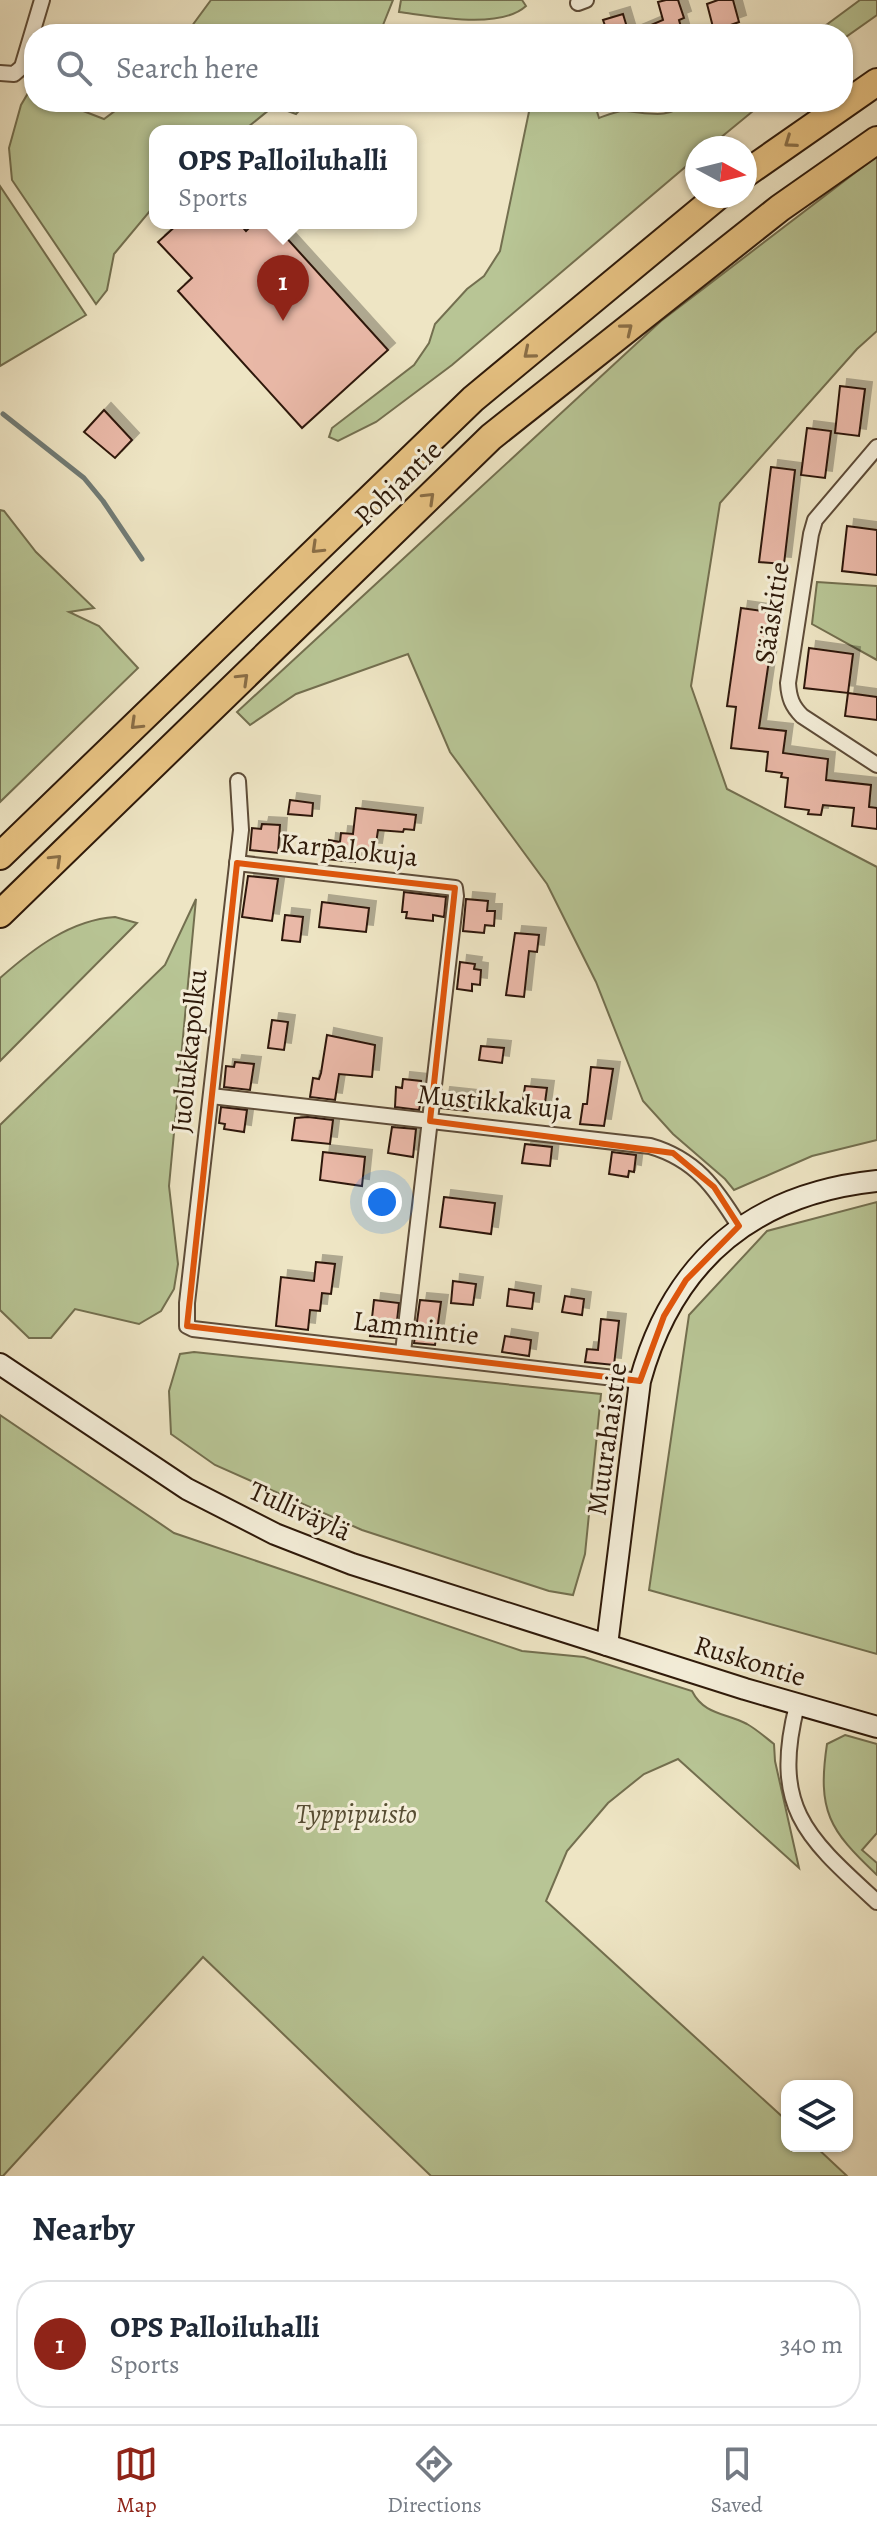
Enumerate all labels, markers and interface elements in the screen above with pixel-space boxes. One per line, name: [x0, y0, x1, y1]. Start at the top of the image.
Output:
search box: [24, 24, 853, 112]
icon: search: [52, 46, 96, 90]
text: Search here: [116, 48, 259, 88]
popup: [149, 125, 417, 229]
one-way arrow: [784, 132, 798, 147]
north arrow: [685, 136, 757, 208]
text: OPS Palloiluhalli: [178, 140, 388, 180]
text: Sports: [178, 180, 248, 215]
pin: 1: [257, 255, 309, 321]
one-way arrow: [618, 324, 632, 339]
one-way arrow: [524, 343, 538, 358]
street label: Pohjantie: [346, 432, 450, 534]
one-way arrow: [420, 492, 434, 507]
one-way arrow: [312, 539, 326, 554]
street label: Sääskitie: [745, 559, 799, 667]
one-way arrow: [234, 673, 248, 688]
one-way arrow: [131, 714, 146, 728]
street label: Karpalokuja: [278, 824, 420, 876]
one-way arrow: [47, 854, 61, 869]
street label: Juolukkapolku: [162, 966, 217, 1135]
street label: Mustikkakuja: [415, 1075, 575, 1129]
your location: [362, 1182, 402, 1222]
street label: Lammintie: [351, 1301, 481, 1355]
street label: Muurahaistie: [577, 1360, 637, 1518]
street label: Tulliväylä: [243, 1472, 357, 1550]
street label: Ruskontie: [689, 1626, 811, 1696]
park label: Typpipuisto: [295, 1795, 417, 1833]
map controls: [781, 2080, 853, 2152]
button: layers: [781, 2080, 853, 2152]
text: Nearby: [32, 2205, 135, 2252]
text: OPS Palloiluhalli: [110, 2307, 320, 2347]
text: 1: [55, 2327, 65, 2362]
text: 340 m: [780, 2327, 843, 2362]
text: Sports: [110, 2347, 179, 2382]
tab: Map: [114, 2442, 158, 2520]
tab: Directions: [387, 2442, 482, 2520]
tab: Saved: [710, 2442, 763, 2520]

